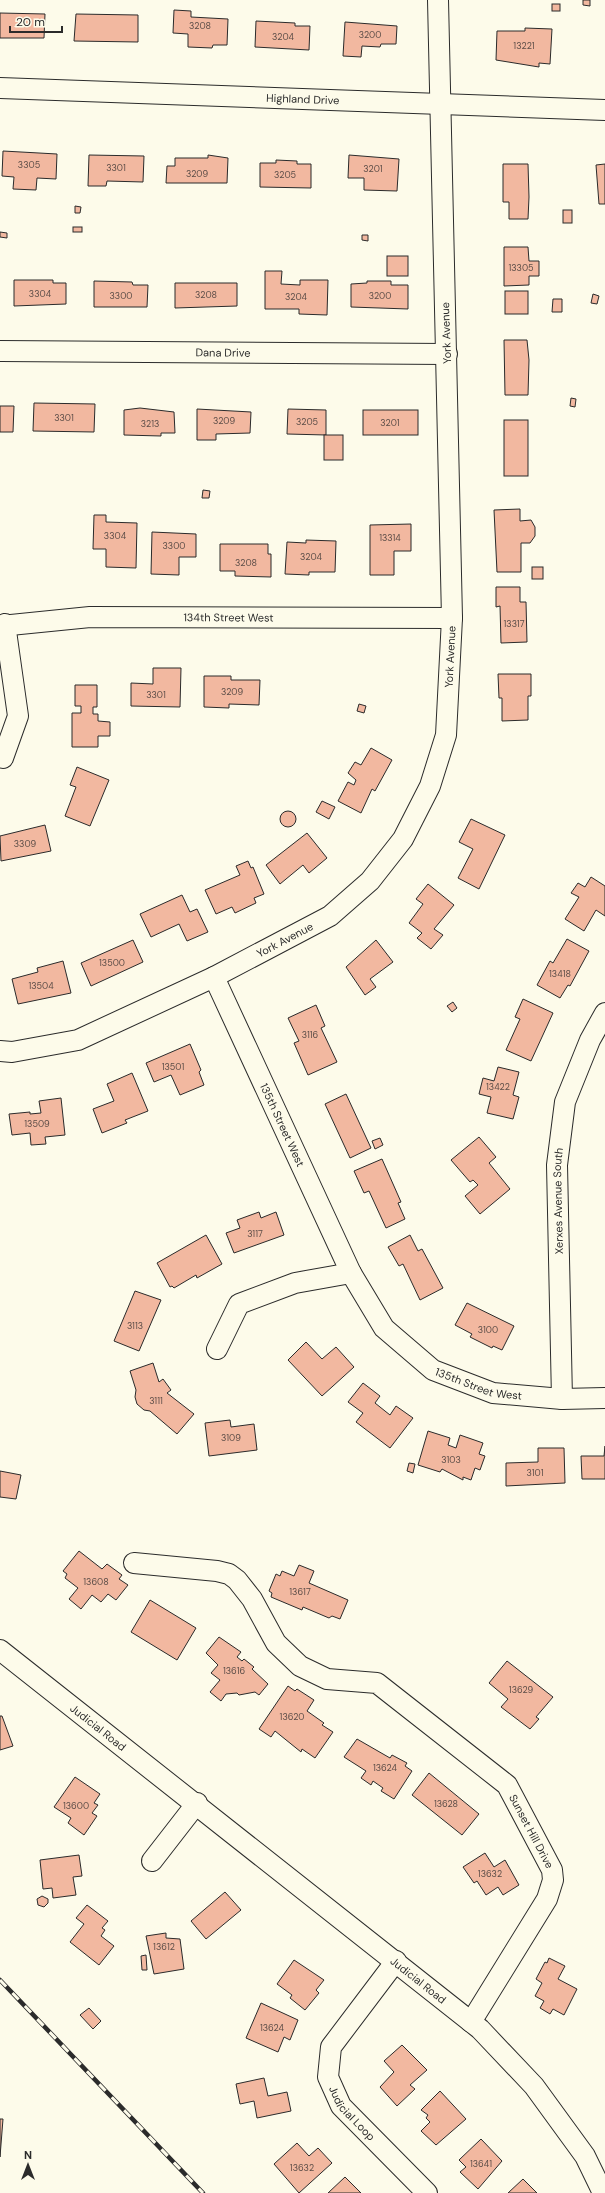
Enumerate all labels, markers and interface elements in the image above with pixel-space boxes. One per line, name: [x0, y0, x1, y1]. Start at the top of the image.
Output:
scale bar: [10, 8, 62, 34]
text: 20 m: [16, 14, 45, 30]
house number: 3208: [189, 20, 211, 32]
house number: 3200: [359, 29, 381, 41]
house number: 3204: [272, 31, 295, 43]
house number: 13221: [513, 40, 535, 52]
street label: Highland Drive: [266, 91, 340, 107]
house number: 3305: [18, 159, 40, 171]
house number: 3301: [106, 162, 126, 174]
house number: 3201: [363, 163, 383, 175]
house number: 3209: [186, 168, 208, 180]
house number: 3205: [274, 169, 296, 181]
house number: 13305: [508, 262, 534, 274]
house number: 3304: [29, 288, 52, 300]
house number: 3208: [195, 289, 217, 301]
house number: 3300: [110, 290, 132, 302]
house number: 3200: [369, 290, 391, 302]
house number: 3204: [285, 291, 308, 303]
street label: York Avenue: [438, 302, 454, 364]
street label: Dana Drive: [196, 345, 250, 360]
house number: 3301: [54, 412, 74, 424]
house number: 3209: [213, 415, 235, 427]
house number: 3205: [296, 416, 318, 428]
house number: 3201: [380, 417, 400, 429]
house number: 3213: [141, 418, 159, 430]
house number: 3304: [104, 530, 127, 542]
house number: 13314: [379, 532, 401, 544]
house number: 3300: [163, 540, 185, 552]
house number: 3204: [300, 551, 323, 563]
house number: 3208: [235, 557, 257, 569]
street label: 134th Street West: [183, 610, 274, 625]
house number: 13317: [504, 618, 525, 630]
street label: York Avenue: [441, 625, 459, 688]
house number: 3209: [221, 686, 243, 698]
house number: 3301: [146, 689, 166, 701]
house number: 3309: [14, 838, 37, 850]
street label: York Avenue: [254, 919, 315, 960]
house number: 13500: [99, 957, 125, 969]
house number: 13418: [549, 968, 571, 980]
house number: 13504: [28, 980, 54, 992]
house number: 3116: [302, 1029, 319, 1041]
house number: 13501: [162, 1061, 184, 1073]
street label: 135th Street West: [257, 1081, 308, 1169]
house number: 13422: [486, 1081, 510, 1093]
house number: 13509: [24, 1118, 50, 1130]
street label: Xerxes Avenue South: [550, 1147, 566, 1255]
house number: 3117: [247, 1228, 263, 1240]
house number: 3113: [127, 1320, 143, 1332]
house number: 3100: [478, 1324, 498, 1336]
street label: 135th Street West: [433, 1365, 523, 1402]
house number: 3111: [149, 1395, 163, 1407]
house number: 3109: [221, 1432, 241, 1444]
house number: 3103: [441, 1454, 461, 1466]
house number: 3101: [527, 1467, 544, 1479]
house number: 13608: [83, 1576, 109, 1588]
house number: 13617: [289, 1586, 311, 1598]
house number: 13616: [223, 1665, 245, 1677]
house number: 13629: [509, 1684, 533, 1696]
street label: Judicial Road: [67, 1701, 129, 1754]
house number: 13620: [280, 1711, 304, 1723]
house number: 13624: [373, 1762, 398, 1774]
street label: Sunset Hill Drive: [506, 1792, 557, 1871]
house number: 13628: [434, 1798, 458, 1810]
house number: 13600: [63, 1800, 89, 1812]
house number: 13632: [478, 1868, 502, 1880]
house number: 13612: [153, 1941, 175, 1953]
street label: Judicial Road: [388, 1954, 449, 2007]
house number: 13624: [260, 2022, 285, 2034]
street label: Judicial Loop: [326, 2084, 378, 2144]
north arrow: [8, 2145, 48, 2185]
text: N: [24, 2148, 32, 2162]
house number: 13641: [470, 2158, 492, 2170]
house number: 13632: [290, 2162, 314, 2174]

